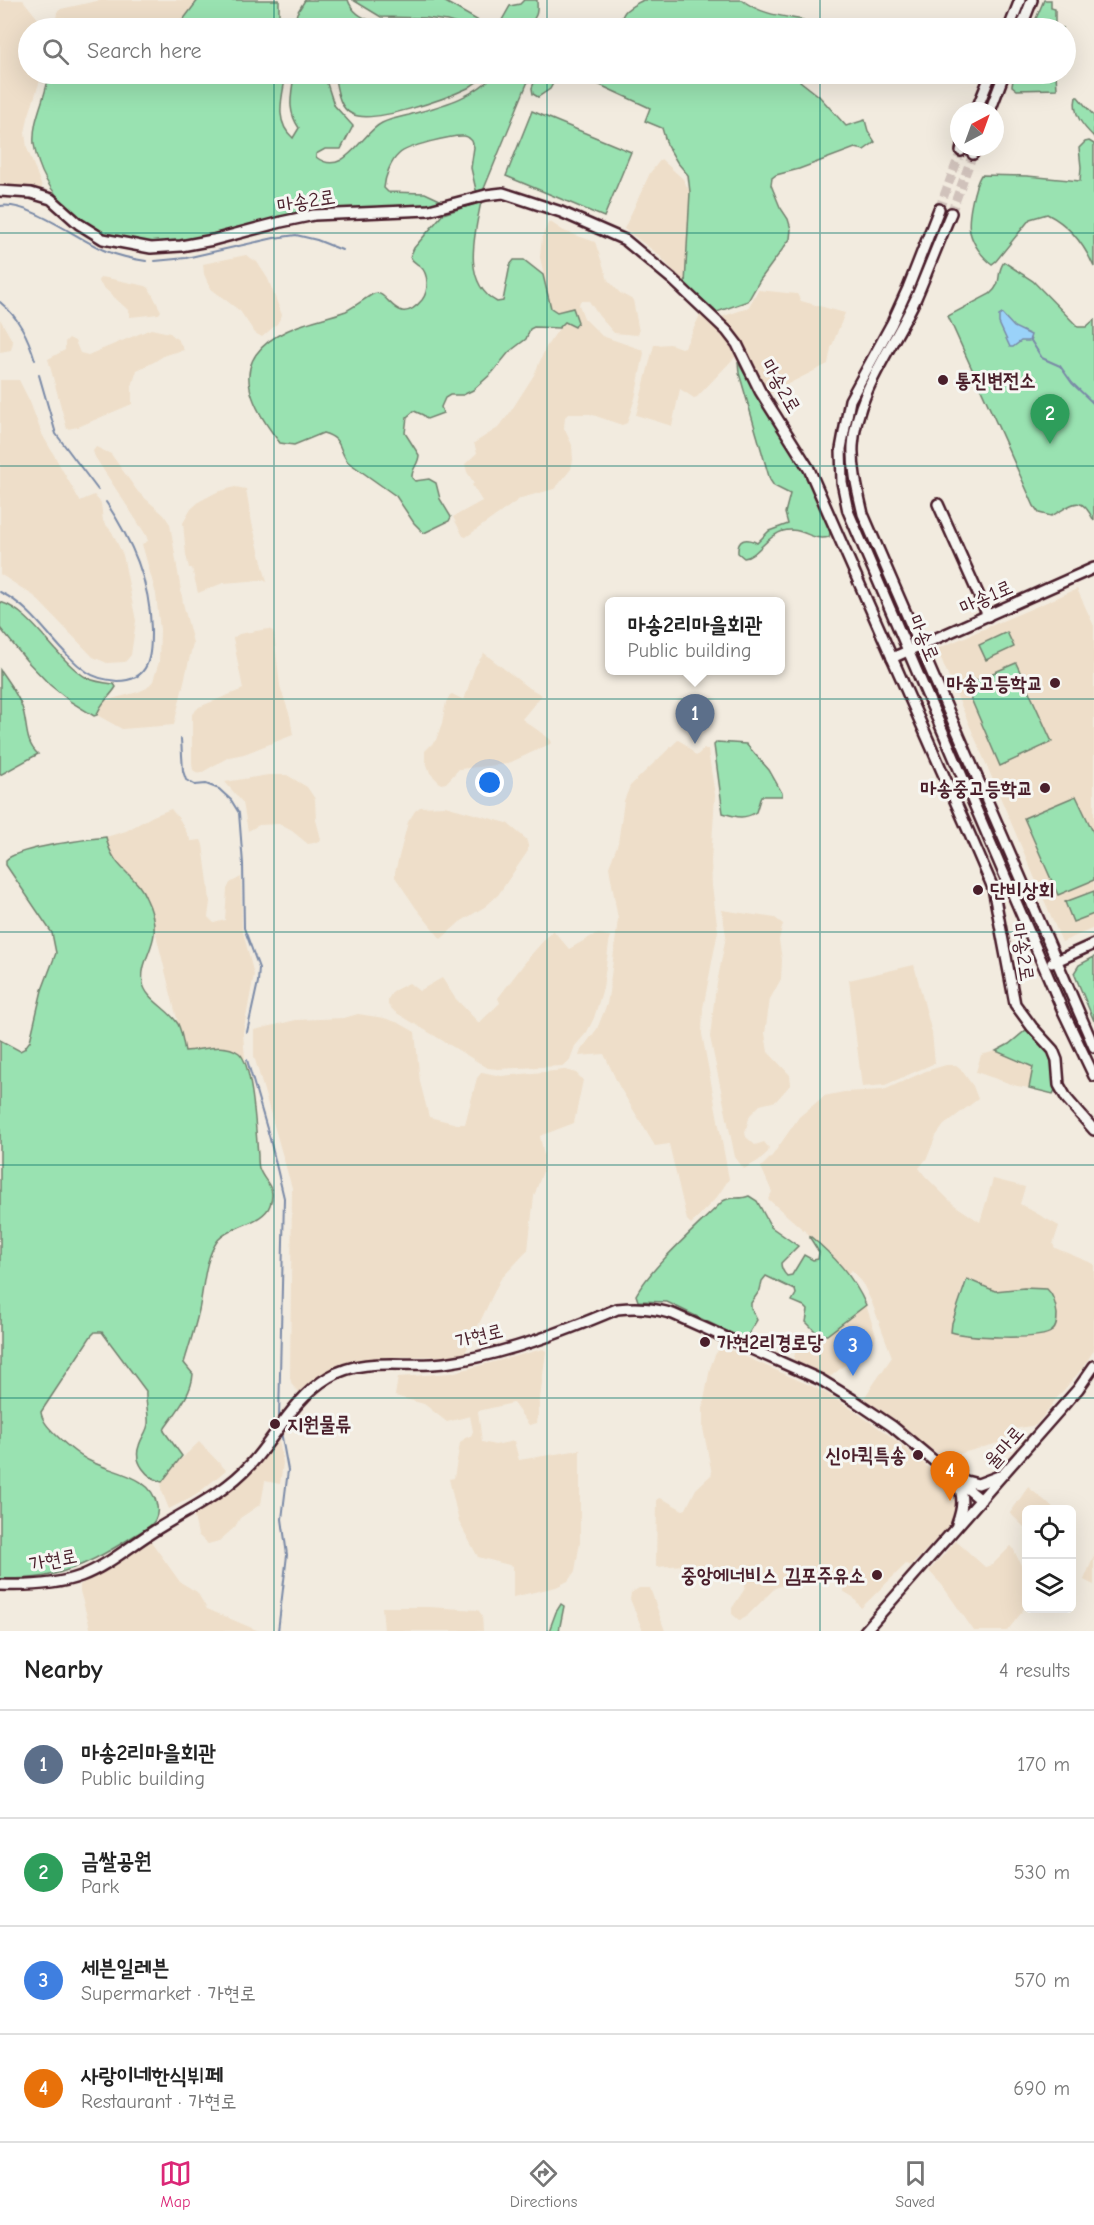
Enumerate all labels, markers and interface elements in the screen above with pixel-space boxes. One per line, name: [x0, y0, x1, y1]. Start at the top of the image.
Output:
search box: [18, 18, 1076, 84]
icon: search: [39, 35, 72, 68]
text: Search here: [87, 38, 202, 64]
north arrow: [950, 102, 1004, 156]
street label: 마송2로: [275, 185, 337, 217]
street label: 마송2로: [756, 355, 806, 417]
place label: 통진변전소: [955, 369, 1035, 392]
marker: 통진변전소: [936, 373, 950, 387]
pin: 2: [1030, 394, 1070, 444]
street label: 마송1로: [956, 575, 1016, 619]
popup: [605, 597, 785, 675]
street label: 마송로: [904, 611, 944, 665]
text: 마송2리마을회관: [628, 612, 762, 638]
text: Public building: [628, 639, 752, 662]
place label: 마송고등학교: [946, 672, 1043, 695]
marker: 마송고등학교: [1048, 676, 1062, 690]
pin: 1: [676, 694, 714, 744]
your location: [475, 768, 504, 797]
place label: 마송중고등학교: [920, 777, 1033, 800]
marker: 마송중고등학교: [1038, 781, 1052, 795]
place label: 단비상회: [990, 879, 1054, 902]
marker: 단비상회: [971, 883, 985, 897]
street label: 마송2로: [1007, 921, 1039, 983]
street label: 가현로: [453, 1319, 505, 1353]
pin: 3: [834, 1326, 872, 1376]
place label: 가현2리경로당: [717, 1331, 824, 1354]
marker: 가현2리경로당: [698, 1335, 712, 1349]
place label: 지원물류: [287, 1413, 351, 1436]
marker: 지원물류: [268, 1417, 282, 1431]
street label: 율마로: [979, 1421, 1029, 1473]
place label: 신아퀵특송: [826, 1444, 906, 1467]
marker: 신아퀵특송: [911, 1448, 925, 1462]
pin: 4: [930, 1452, 970, 1501]
map controls: [1022, 1505, 1076, 1613]
button: locate: [1022, 1505, 1076, 1559]
street label: 가현로: [27, 1544, 79, 1576]
button: layers: [1022, 1559, 1076, 1613]
place label: 중앙에너비스 김포주유소: [681, 1564, 865, 1587]
marker: 중앙에너비스 김포주유소: [870, 1568, 884, 1582]
text: Nearby: [24, 1655, 103, 1685]
text: 4 results: [999, 1659, 1070, 1682]
text: 마송2리마을회관: [81, 1740, 216, 1766]
text: 1: [40, 1753, 47, 1776]
text: 170 m: [1017, 1753, 1070, 1776]
text: Public building: [81, 1767, 205, 1790]
text: 금쌀공원: [81, 1848, 152, 1874]
text: 2: [39, 1861, 48, 1884]
text: 530 m: [1014, 1861, 1070, 1884]
text: Park: [81, 1875, 119, 1898]
text: 세븐일레븐: [81, 1955, 170, 1981]
text: 3: [39, 1969, 48, 1992]
text: 570 m: [1014, 1969, 1070, 1992]
text: Supermarket · 가현로: [81, 1982, 256, 2005]
text: 사랑이네한식뷔페: [81, 2063, 223, 2089]
text: 4: [39, 2077, 48, 2100]
text: 690 m: [1013, 2077, 1070, 2100]
text: Restaurant · 가현로: [81, 2090, 237, 2113]
tab: Map: [159, 2157, 192, 2211]
tab: Directions: [510, 2157, 577, 2211]
tab: Saved: [895, 2157, 935, 2211]

